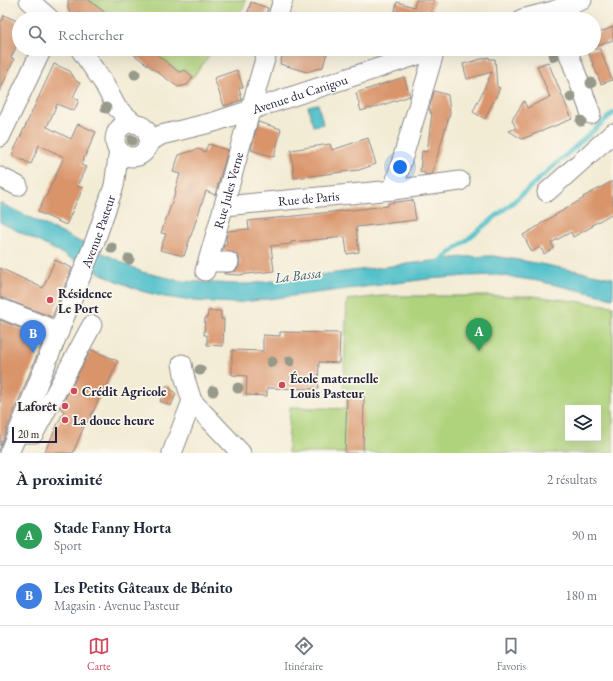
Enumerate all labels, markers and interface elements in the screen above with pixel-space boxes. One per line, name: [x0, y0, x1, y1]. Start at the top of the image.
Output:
search box: [12, 12, 601, 56]
icon: search: [26, 23, 48, 45]
text: Rechercher: [58, 25, 124, 44]
street label: Avenue du Canigou: [249, 70, 350, 118]
street label: Rue Jules Verne: [209, 150, 247, 230]
your location: [390, 157, 410, 177]
street label: Rue de Paris: [277, 187, 340, 209]
street label: Avenue Pasteur: [76, 192, 119, 271]
water label: La Bassa: [272, 263, 323, 287]
place label: Résidence Le Port: [58, 285, 113, 317]
marker: Résidence Le Port: [45, 295, 55, 305]
pin: A: [466, 318, 492, 351]
pin: B: [20, 320, 46, 353]
place label: École maternelle Louis Pasteur: [290, 370, 379, 402]
marker: École maternelle Louis Pasteur: [277, 380, 287, 390]
place label: Crédit Agricole: [82, 383, 167, 400]
marker: Crédit Agricole: [69, 386, 79, 396]
place label: Laforêt: [17, 398, 57, 415]
marker: Laforêt: [60, 401, 70, 411]
map controls: [565, 405, 601, 441]
button: layers: [565, 405, 601, 441]
place label: La douce heure: [73, 412, 155, 429]
marker: La douce heure: [60, 415, 70, 425]
scale bar: [12, 425, 57, 444]
text: 20 m: [18, 427, 39, 441]
text: À proximité: [16, 468, 102, 490]
text: 2 résultats: [547, 471, 597, 488]
text: Stade Fanny Horta: [54, 518, 171, 537]
text: A: [24, 527, 34, 544]
text: 90 m: [572, 527, 597, 544]
text: Sport: [54, 537, 82, 554]
text: Les Petits Gâteaux de Bénito: [54, 578, 233, 597]
text: B: [25, 587, 33, 604]
text: 180 m: [566, 587, 597, 604]
text: Magasin · Avenue Pasteur: [54, 597, 180, 614]
tab: Carte: [87, 635, 111, 673]
tab: Itinéraire: [284, 635, 323, 673]
tab: Favoris: [497, 635, 526, 673]

